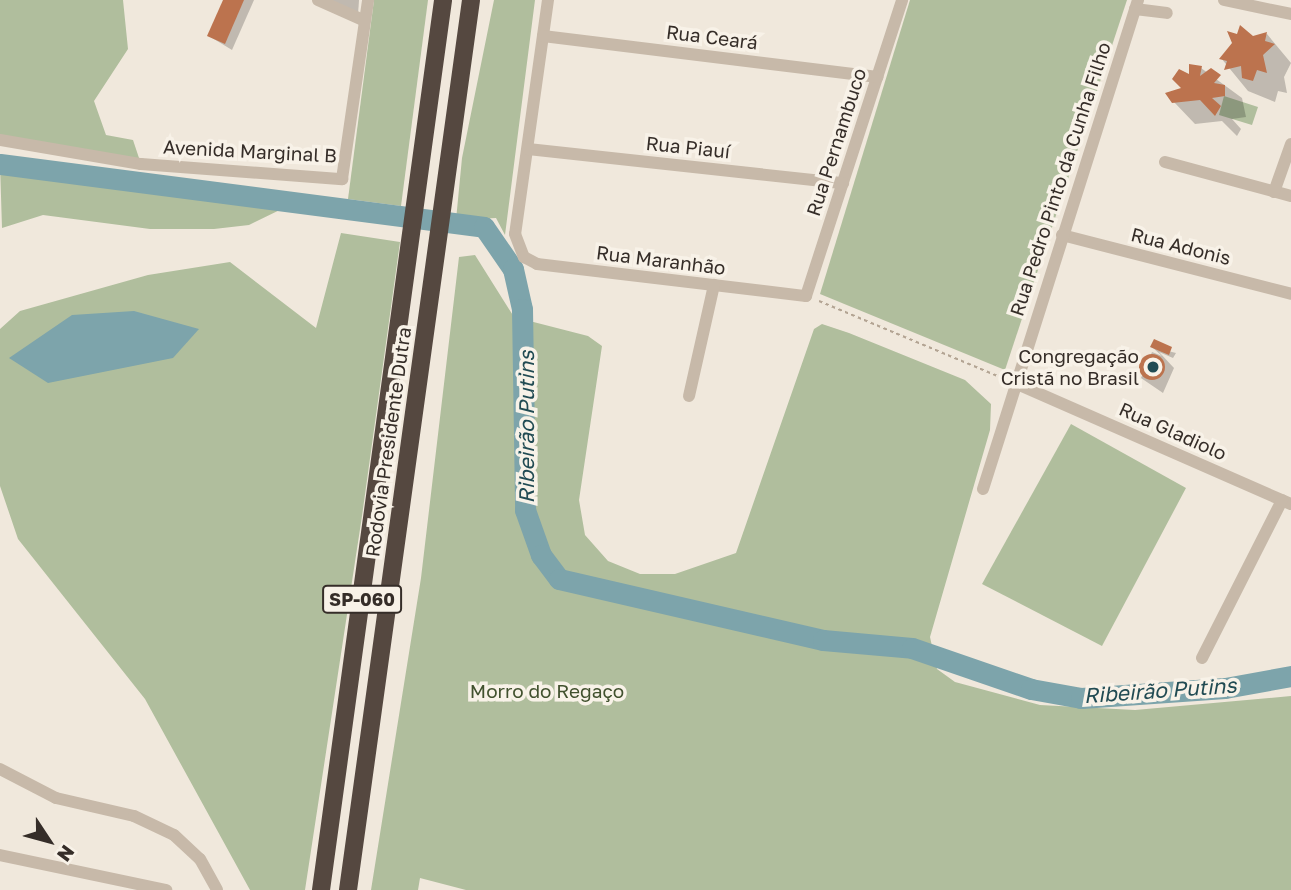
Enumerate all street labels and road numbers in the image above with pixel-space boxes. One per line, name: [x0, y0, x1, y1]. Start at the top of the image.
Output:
street label: Rua Ceará: [665, 20, 759, 54]
street label: Rua Pedro Pinto da Cunha Filho: [1005, 39, 1115, 319]
street label: Rua Pernambuco: [801, 65, 871, 219]
street label: Rua Piauí: [645, 131, 731, 163]
street label: Avenida Marginal B: [163, 135, 337, 167]
street label: Rua Adonis: [1129, 223, 1233, 269]
street label: Rua Maranhão: [595, 241, 727, 279]
street label: Rodovia Presidente Dutra: [361, 326, 415, 558]
street label: Rua Gladiolo: [1116, 397, 1230, 465]
road number: SP-060: [322, 584, 402, 614]

